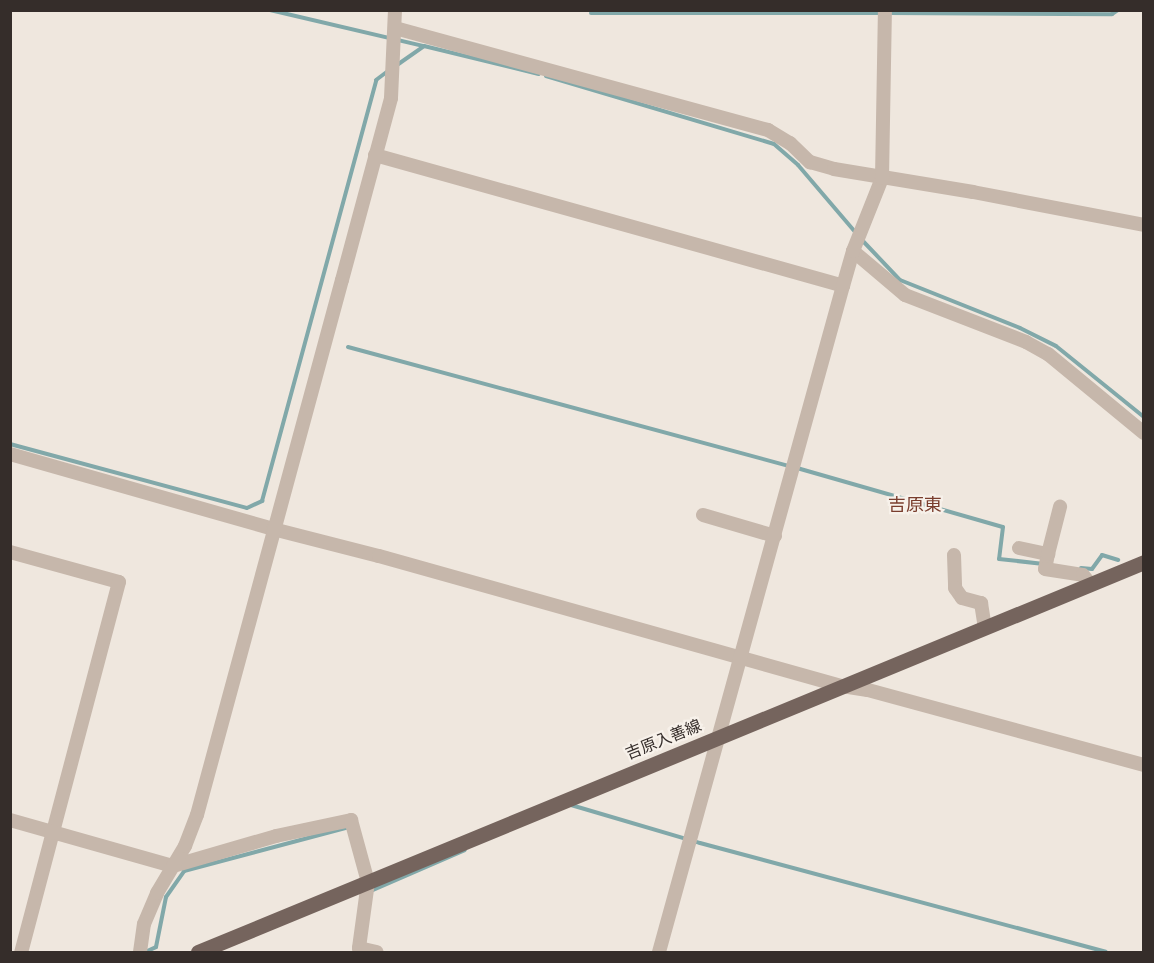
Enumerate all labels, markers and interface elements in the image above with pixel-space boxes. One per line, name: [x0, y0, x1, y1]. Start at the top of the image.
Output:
district label: 吉原東: [888, 496, 942, 518]
street label: 吉原入善線: [623, 717, 705, 765]

